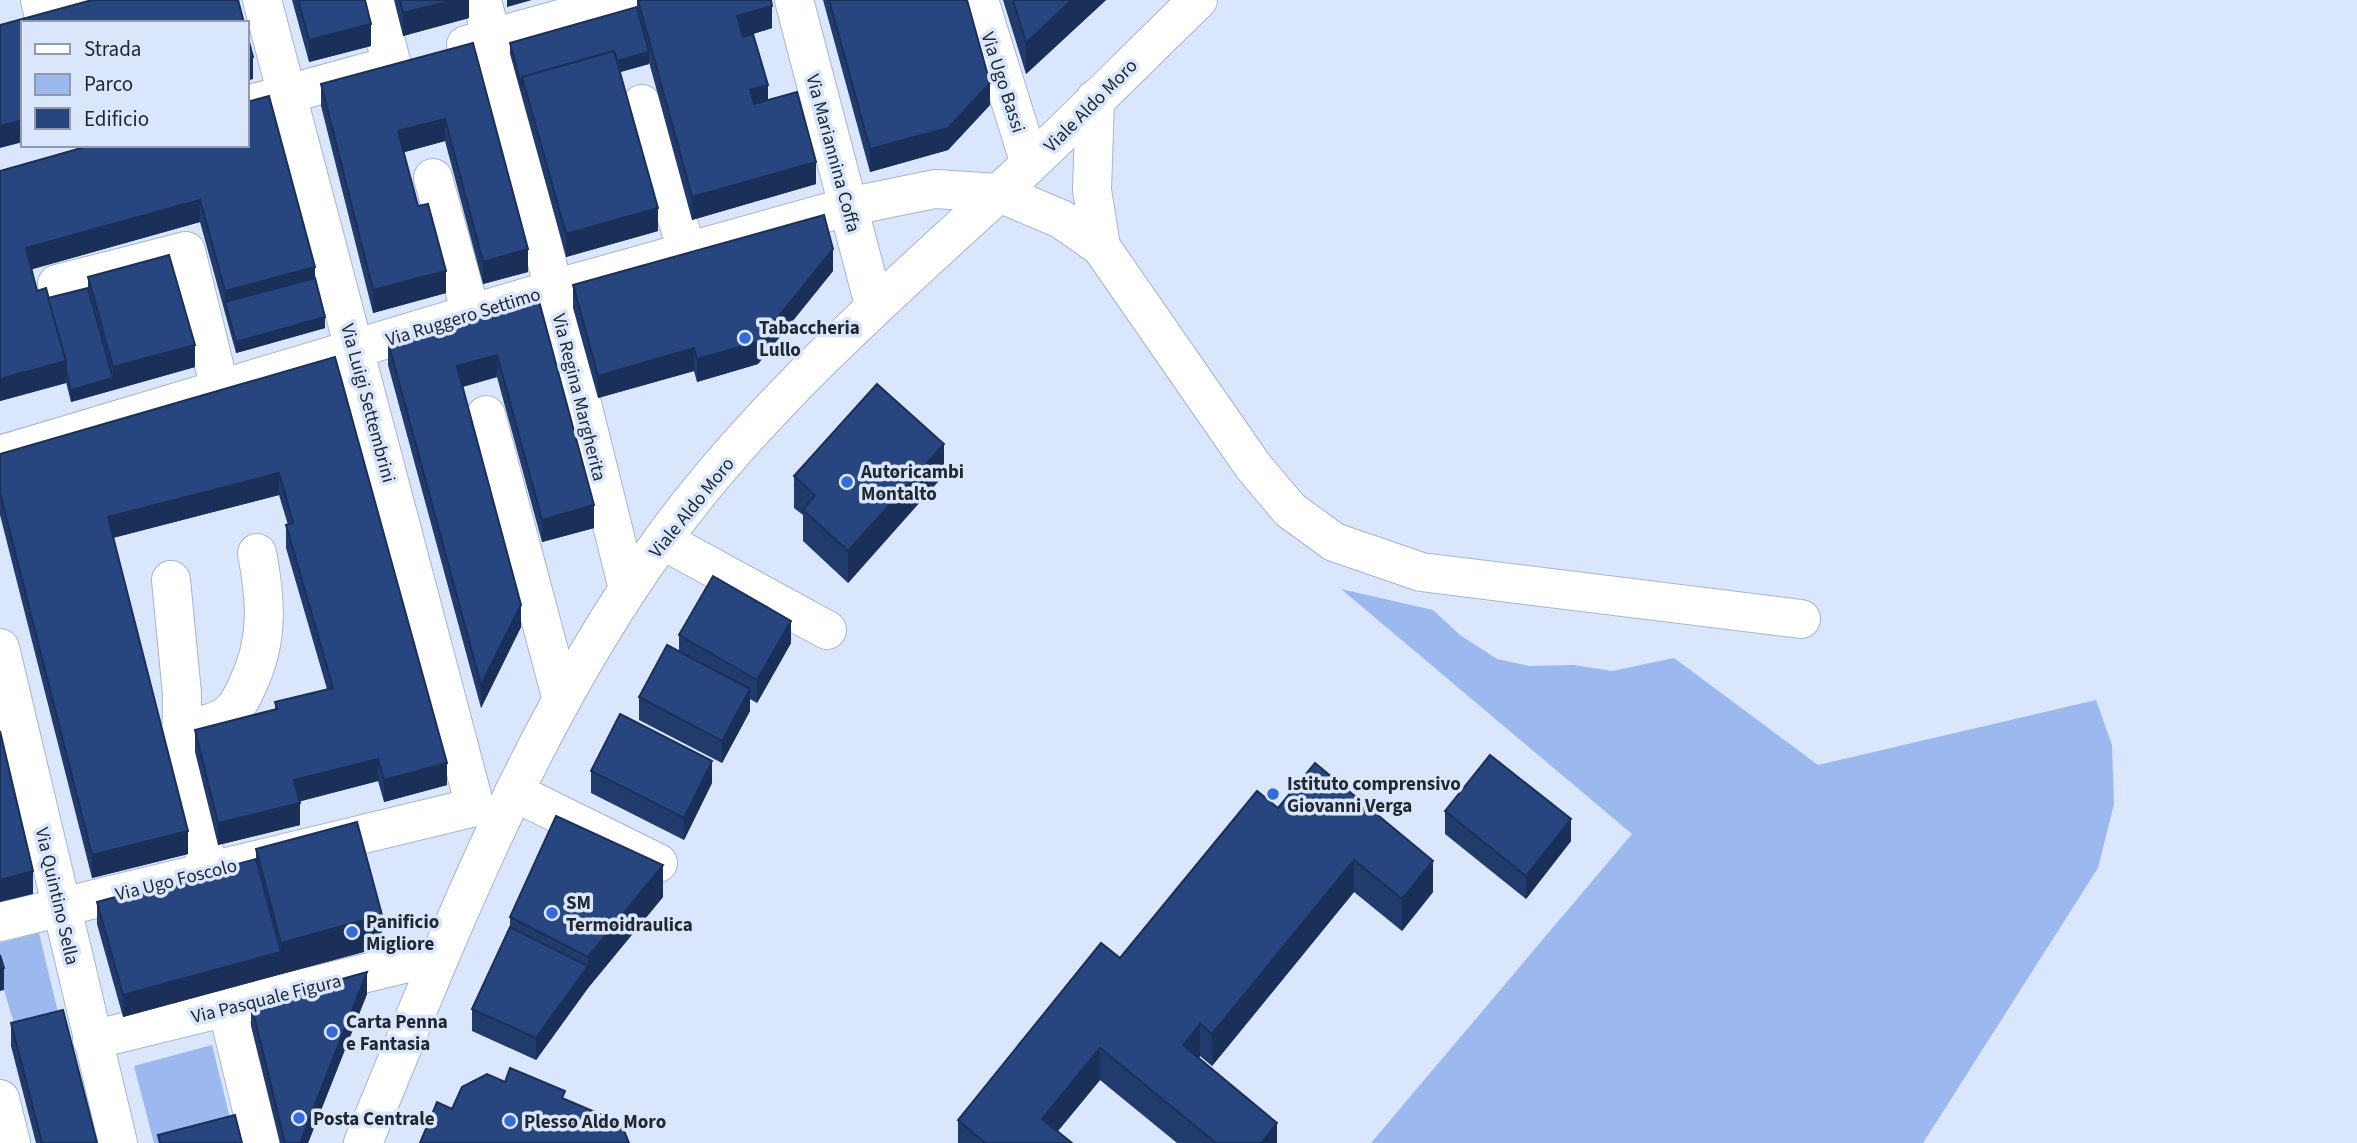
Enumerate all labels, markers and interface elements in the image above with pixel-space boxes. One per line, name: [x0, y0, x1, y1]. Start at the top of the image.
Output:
legend: [21, 21, 248, 147]
street label: Via Ugo Bassi: [974, 29, 1032, 136]
text: Strada: [84, 34, 141, 64]
street label: Viale Aldo Moro: [1038, 53, 1144, 159]
text: Parco: [84, 69, 133, 99]
street label: Via Mariannina Coffa: [798, 71, 867, 235]
text: Edificio: [84, 104, 149, 134]
street label: Via Ruggero Settimo: [383, 281, 544, 354]
street label: Via Regina Margherita: [545, 311, 612, 484]
place label: Tabaccheria Lullo: [759, 315, 860, 364]
street label: Via Luigi Settembrini: [333, 321, 402, 486]
marker: Tabaccheria Lullo: [737, 330, 753, 346]
street label: Viale Aldo Moro: [643, 452, 741, 564]
place label: Autoricambi Montalto: [860, 459, 964, 508]
marker: Autoricambi Montalto: [839, 474, 855, 490]
place label: Istituto comprensivo Giovanni Verga: [1287, 771, 1461, 820]
marker: Istituto comprensivo Giovanni Verga: [1265, 786, 1281, 802]
street label: Via Quintino Sella: [28, 825, 85, 968]
street label: Via Ugo Foscolo: [113, 852, 240, 909]
place label: SM Termoidraulica: [566, 890, 693, 939]
marker: SM Termoidraulica: [544, 905, 560, 921]
place label: Panificio Migliore: [366, 909, 439, 958]
marker: Panificio Migliore: [344, 924, 360, 940]
street label: Via Pasquale Figura: [189, 968, 344, 1031]
place label: Carta Penna e Fantasia: [346, 1009, 448, 1058]
marker: Carta Penna e Fantasia: [324, 1024, 340, 1040]
place label: Posta Centrale: [313, 1106, 435, 1133]
place label: Plesso Aldo Moro: [524, 1109, 666, 1136]
marker: Posta Centrale: [291, 1110, 307, 1126]
marker: Plesso Aldo Moro: [502, 1113, 518, 1129]

